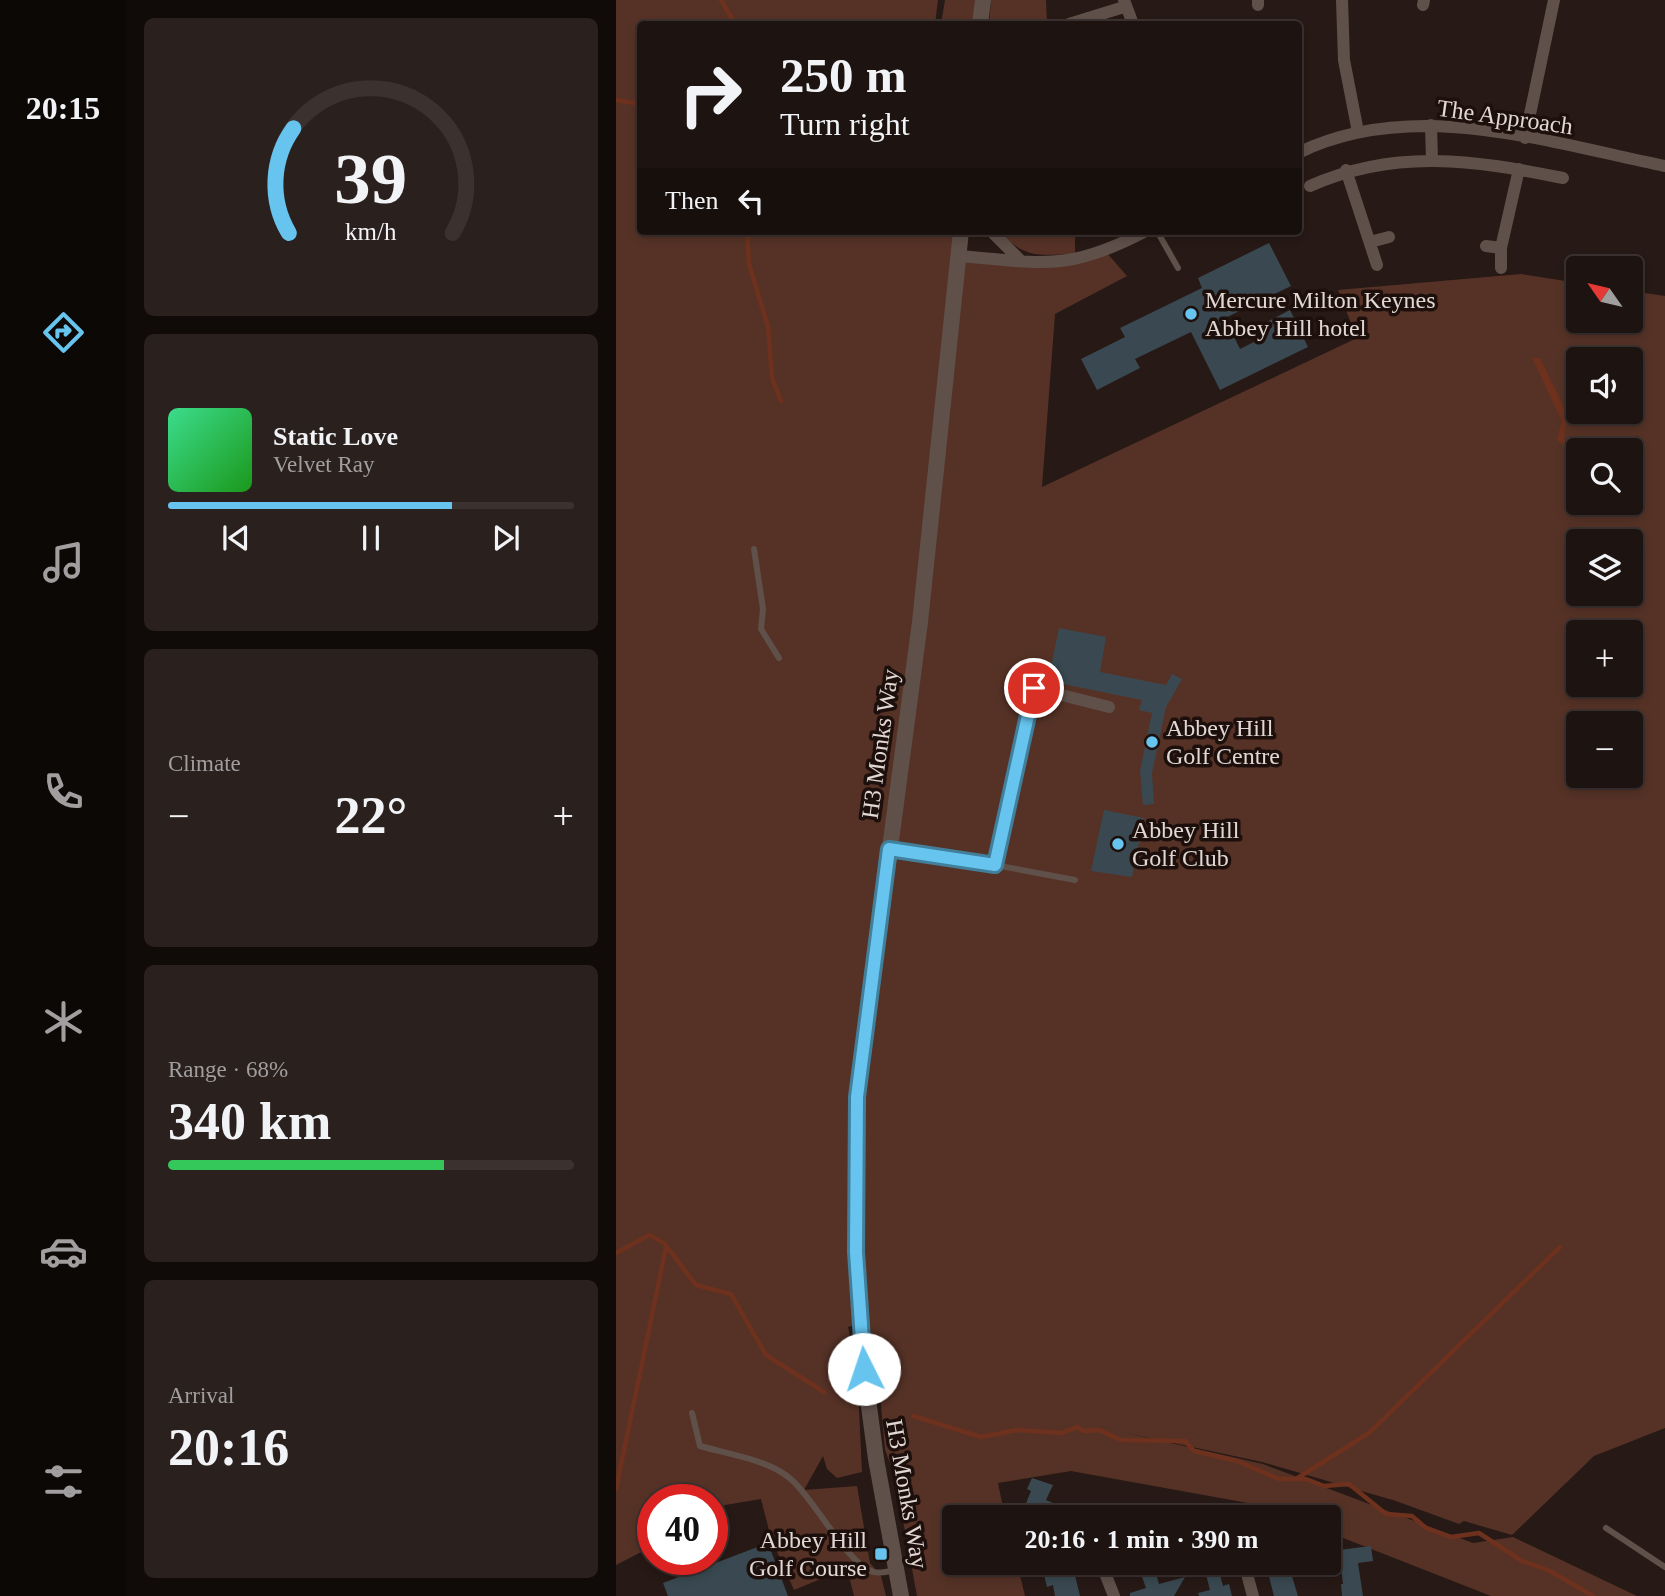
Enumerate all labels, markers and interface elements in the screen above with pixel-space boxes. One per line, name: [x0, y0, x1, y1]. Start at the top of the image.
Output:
text: 250 m: [780, 48, 907, 103]
icon: right: [665, 49, 756, 140]
text: 20:15: [26, 90, 100, 126]
street label: The Approach: [1436, 95, 1574, 139]
text: Turn right: [780, 106, 910, 142]
text: 39: [335, 138, 407, 219]
icon: left: [732, 182, 770, 220]
text: Then: [665, 186, 718, 215]
text: km/h: [345, 218, 397, 245]
north arrow: [1566, 256, 1643, 332]
map controls: [1566, 256, 1643, 788]
place label: Mercure Milton Keynes Abbey Hill hotel: [1205, 287, 1436, 341]
marker: Mercure Milton Keynes Abbey Hill hotel: [1183, 306, 1199, 322]
icon: directions: [39, 308, 88, 357]
button: sound: [1566, 347, 1643, 424]
text: Static Love: [273, 422, 398, 451]
button: search: [1566, 438, 1643, 515]
text: Velvet Ray: [273, 452, 375, 477]
icon: previous: [217, 519, 255, 557]
icon: pause: [352, 519, 390, 557]
icon: next: [487, 519, 525, 557]
button: layers: [1566, 529, 1643, 606]
icon: music: [39, 538, 88, 587]
button: +: [1566, 620, 1643, 697]
pin: [1004, 658, 1064, 718]
street label: H3 Monks Way: [857, 667, 903, 821]
icon: arrive: [1015, 669, 1053, 707]
button: −: [1566, 711, 1643, 788]
place label: Abbey Hill Golf Centre: [1166, 715, 1280, 769]
marker: Abbey Hill Golf Centre: [1144, 734, 1160, 750]
text: Climate: [168, 751, 241, 776]
icon: phone: [39, 767, 88, 816]
text: 22°: [335, 787, 407, 844]
text: −: [168, 795, 189, 837]
text: +: [553, 795, 574, 837]
place label: Abbey Hill Golf Club: [1132, 817, 1240, 871]
marker: Abbey Hill Golf Club: [1110, 836, 1126, 852]
icon: climate: [39, 997, 88, 1046]
text: Range · 68%: [168, 1057, 288, 1082]
text: 340 km: [168, 1093, 331, 1150]
icon: car: [39, 1227, 88, 1276]
position arrow: [827, 1332, 901, 1406]
text: Arrival: [168, 1383, 234, 1408]
street label: H3 Monks Way: [881, 1417, 933, 1571]
text: 20:16: [168, 1419, 289, 1476]
icon: filters: [39, 1457, 88, 1506]
speed limit sign: 40: [637, 1484, 728, 1575]
text: 20:16 · 1 min · 390 m: [1025, 1525, 1259, 1554]
place label: Abbey Hill Golf Course: [749, 1527, 867, 1581]
marker: Abbey Hill Golf Course: [873, 1546, 889, 1562]

